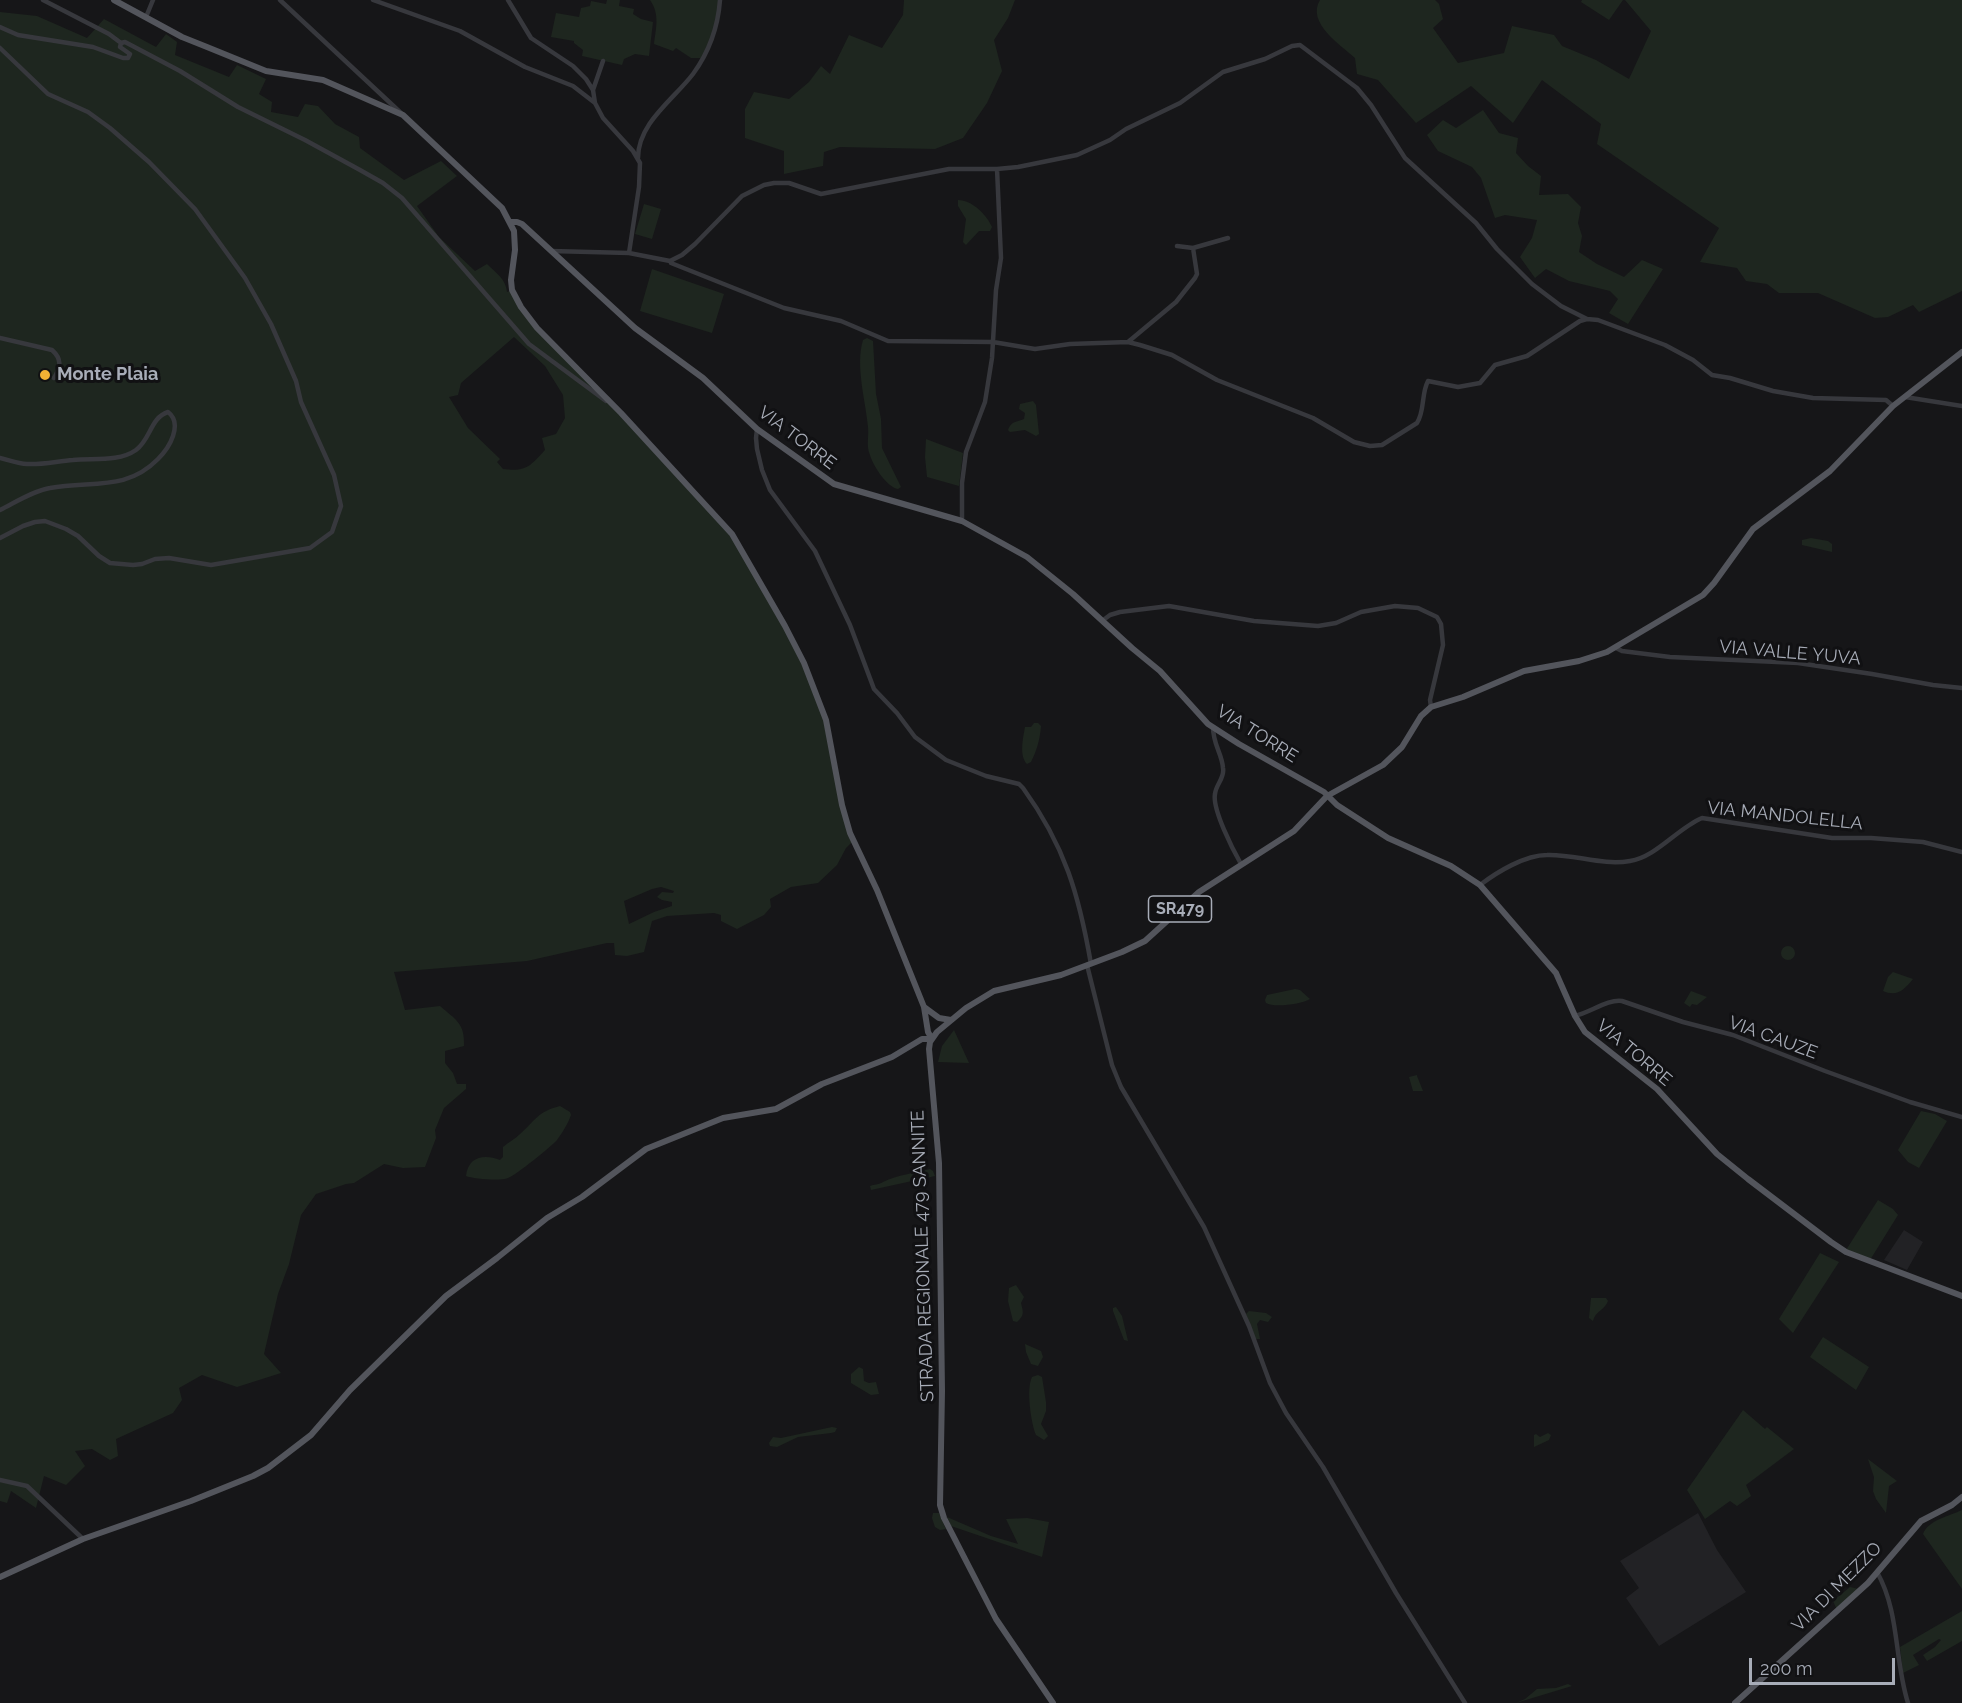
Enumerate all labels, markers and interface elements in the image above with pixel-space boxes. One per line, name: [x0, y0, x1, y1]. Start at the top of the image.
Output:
place label: Monte Plaia: [57, 364, 158, 386]
marker: Monte Plaia: [38, 368, 52, 382]
street label: VIA TORRE: [754, 402, 840, 474]
street label: VIA VALLE YUVA: [1718, 636, 1862, 670]
street label: VIA TORRE: [1212, 700, 1302, 768]
street label: VIA MANDOLELLA: [1706, 797, 1864, 835]
road number: SR479: [1148, 896, 1212, 922]
street label: VIA CAUZE: [1726, 1012, 1820, 1064]
street label: VIA TORRE: [1592, 1015, 1676, 1091]
street label: STRADA REGIONALE 479 SANNITE: [907, 1110, 939, 1402]
street label: VIA DI MEZZO: [1788, 1538, 1886, 1636]
scale bar: [1752, 1646, 1898, 1684]
text: 200 m: [1760, 1658, 1813, 1679]

